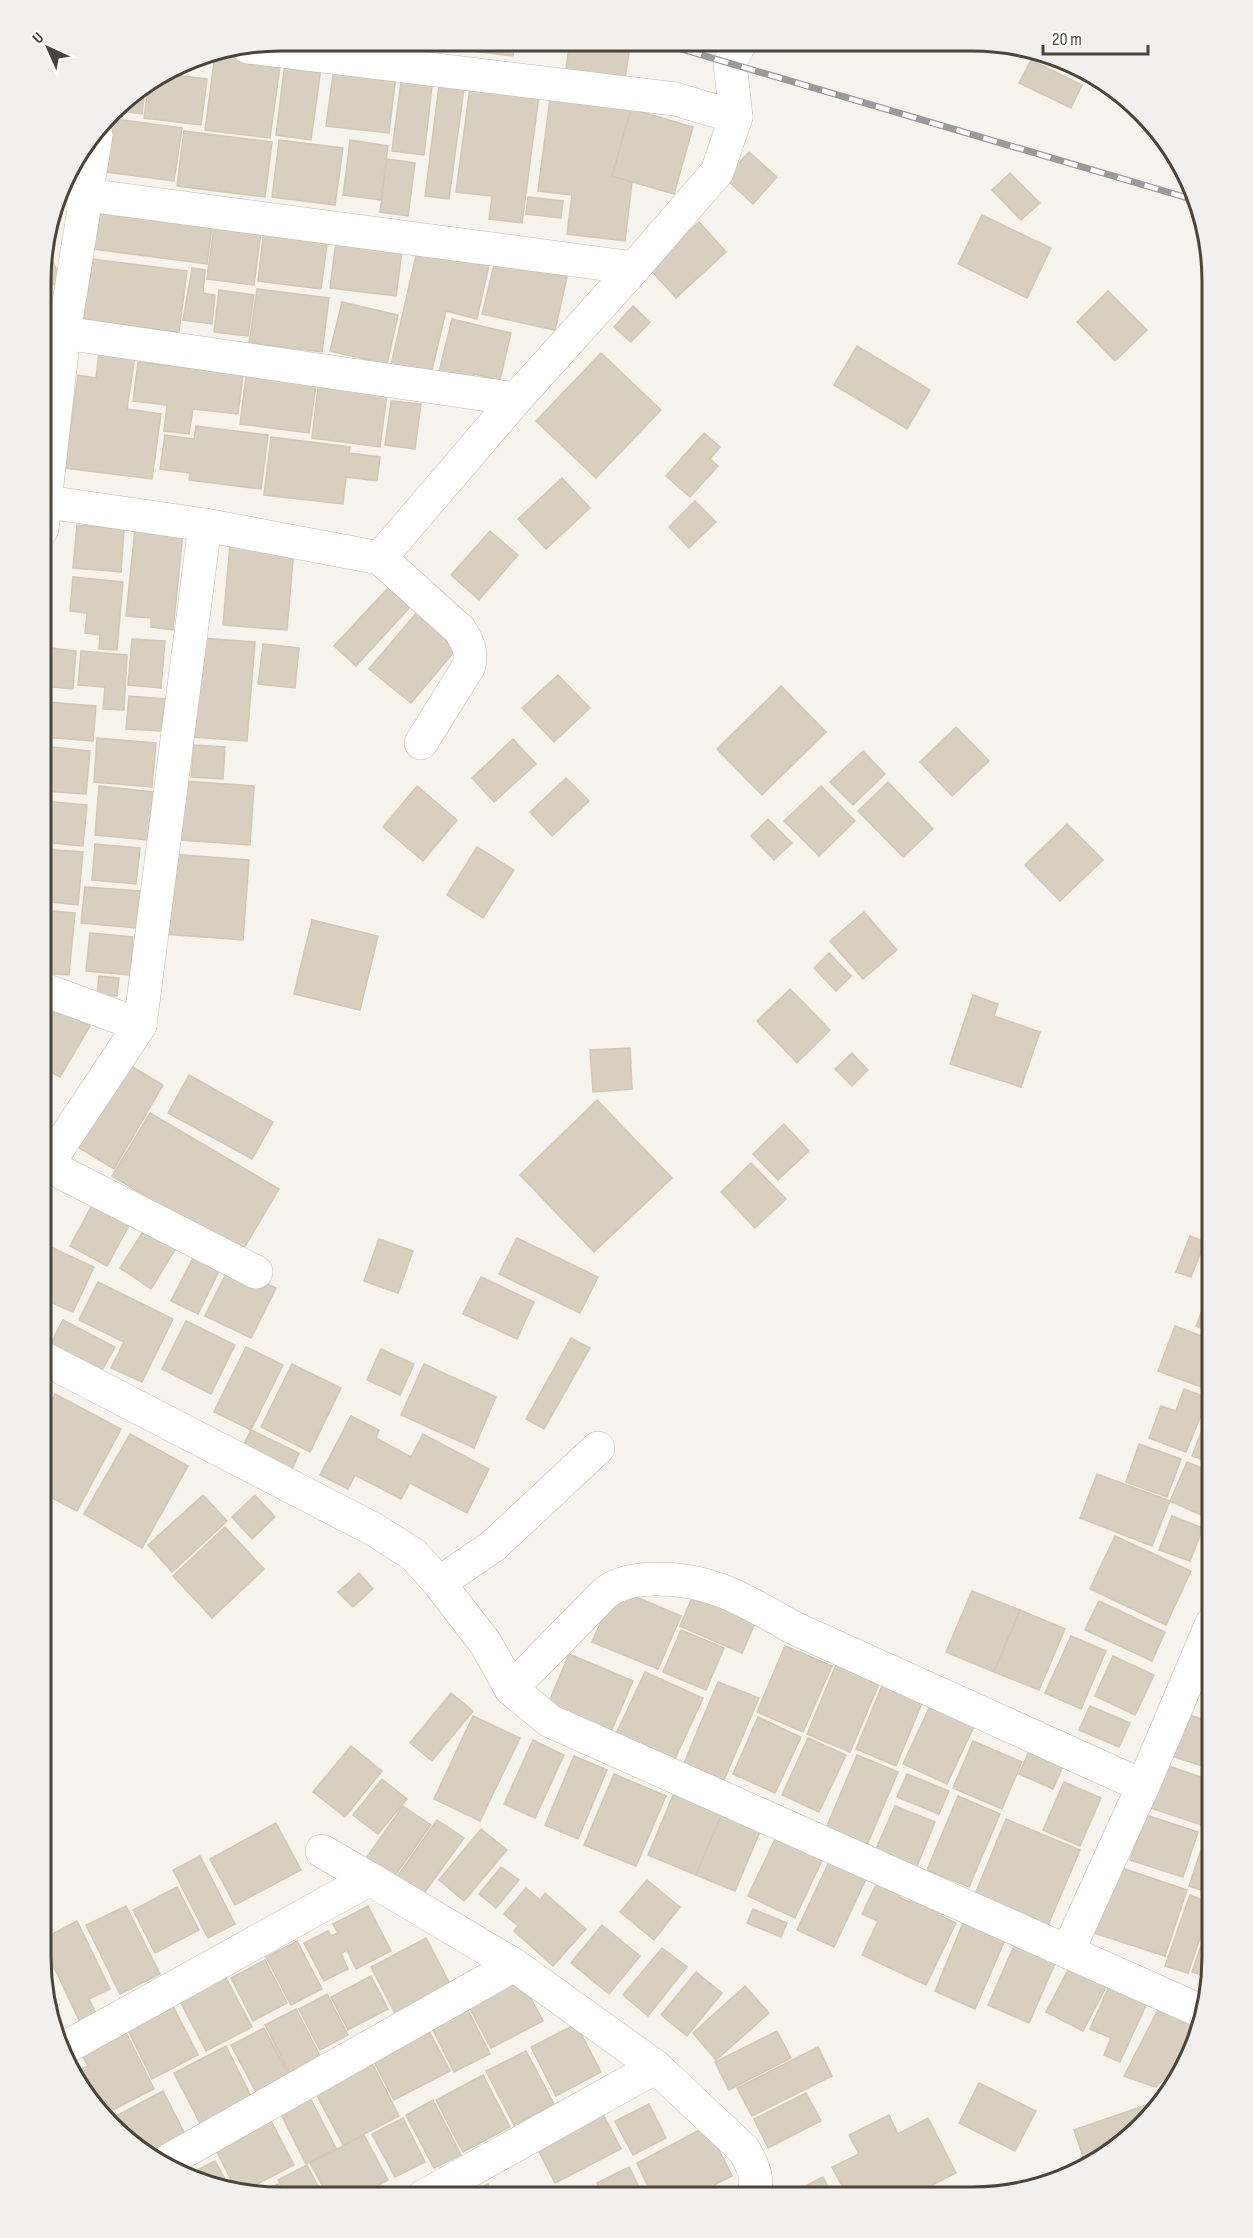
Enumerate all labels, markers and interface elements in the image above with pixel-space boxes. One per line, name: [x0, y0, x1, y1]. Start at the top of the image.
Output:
north arrow: [18, 18, 78, 78]
scale bar: [1043, 18, 1148, 56]
text: U: [29, 29, 48, 48]
text: 20 m: [1052, 29, 1082, 50]

